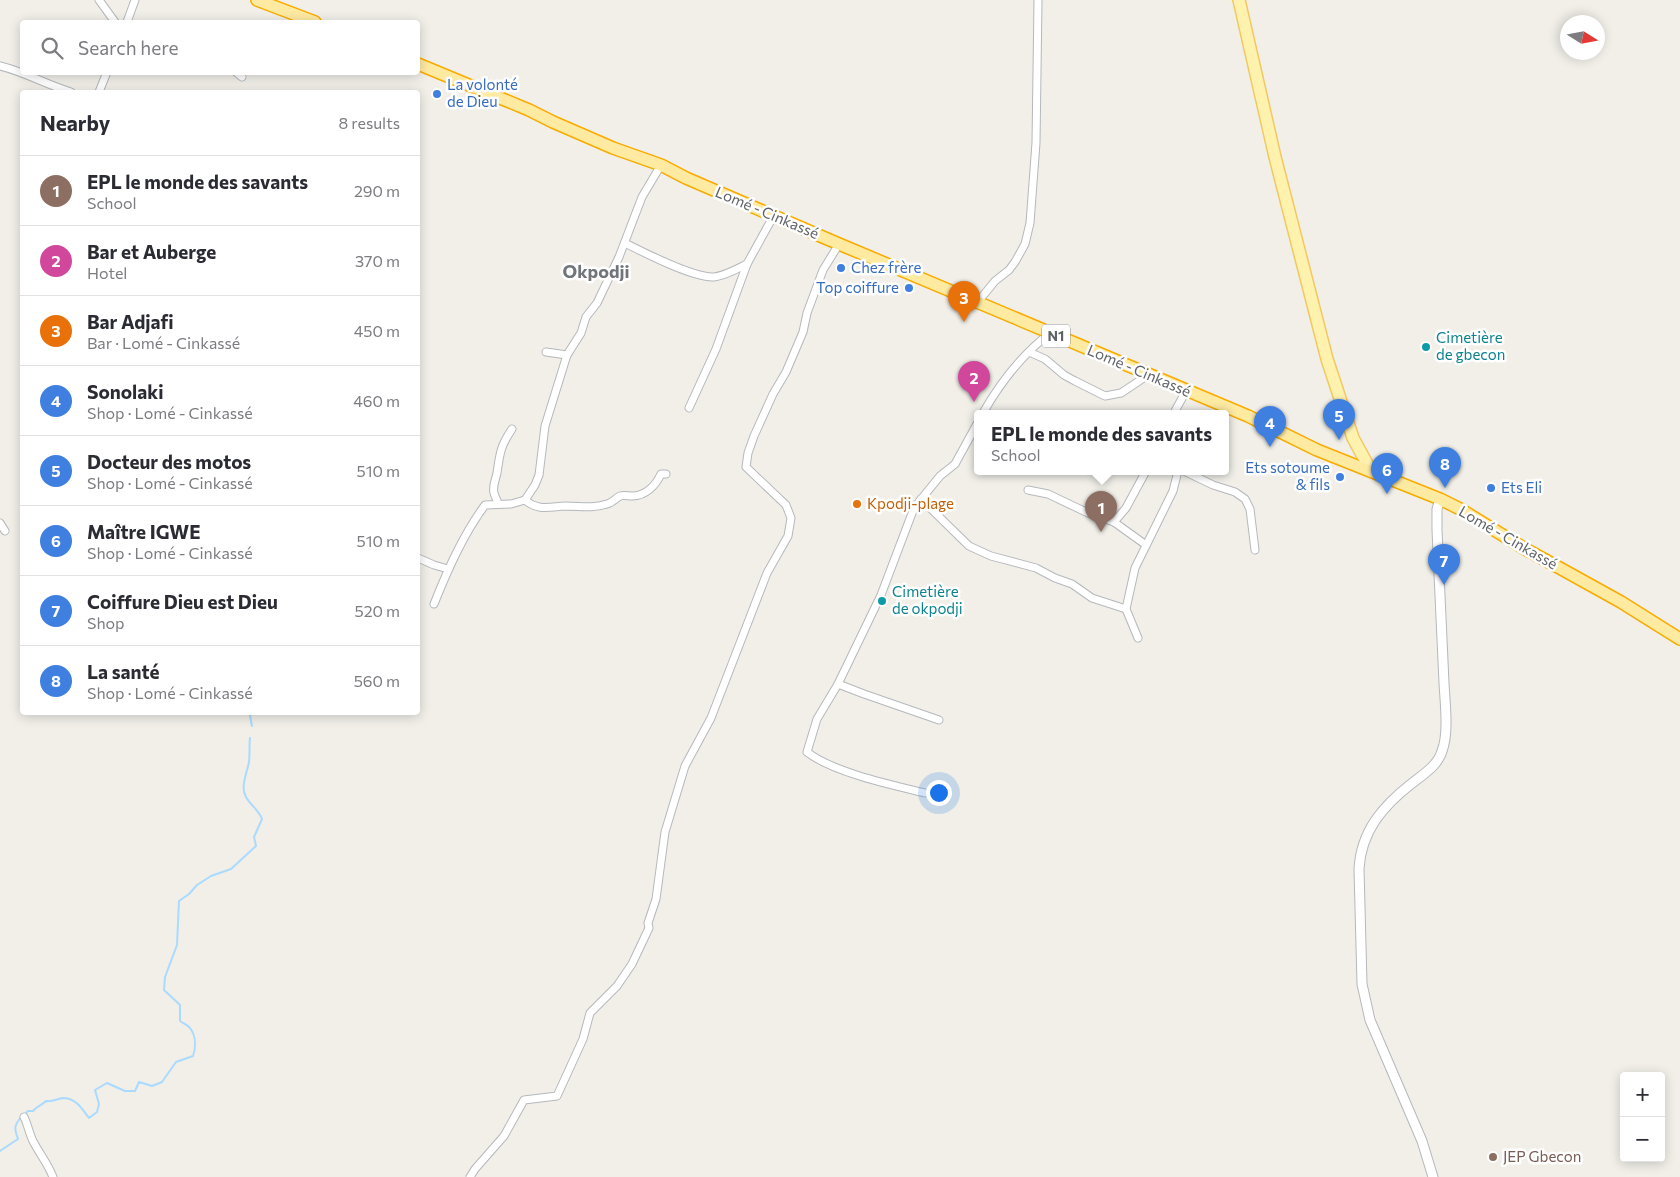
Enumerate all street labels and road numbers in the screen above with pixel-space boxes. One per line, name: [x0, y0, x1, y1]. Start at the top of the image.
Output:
street label: Lomé - Cinkassé: [713, 182, 822, 242]
road number: N1: [1042, 324, 1070, 348]
street label: Lomé - Cinkassé: [1085, 340, 1194, 400]
street label: Lomé - Cinkassé: [1456, 502, 1561, 573]

